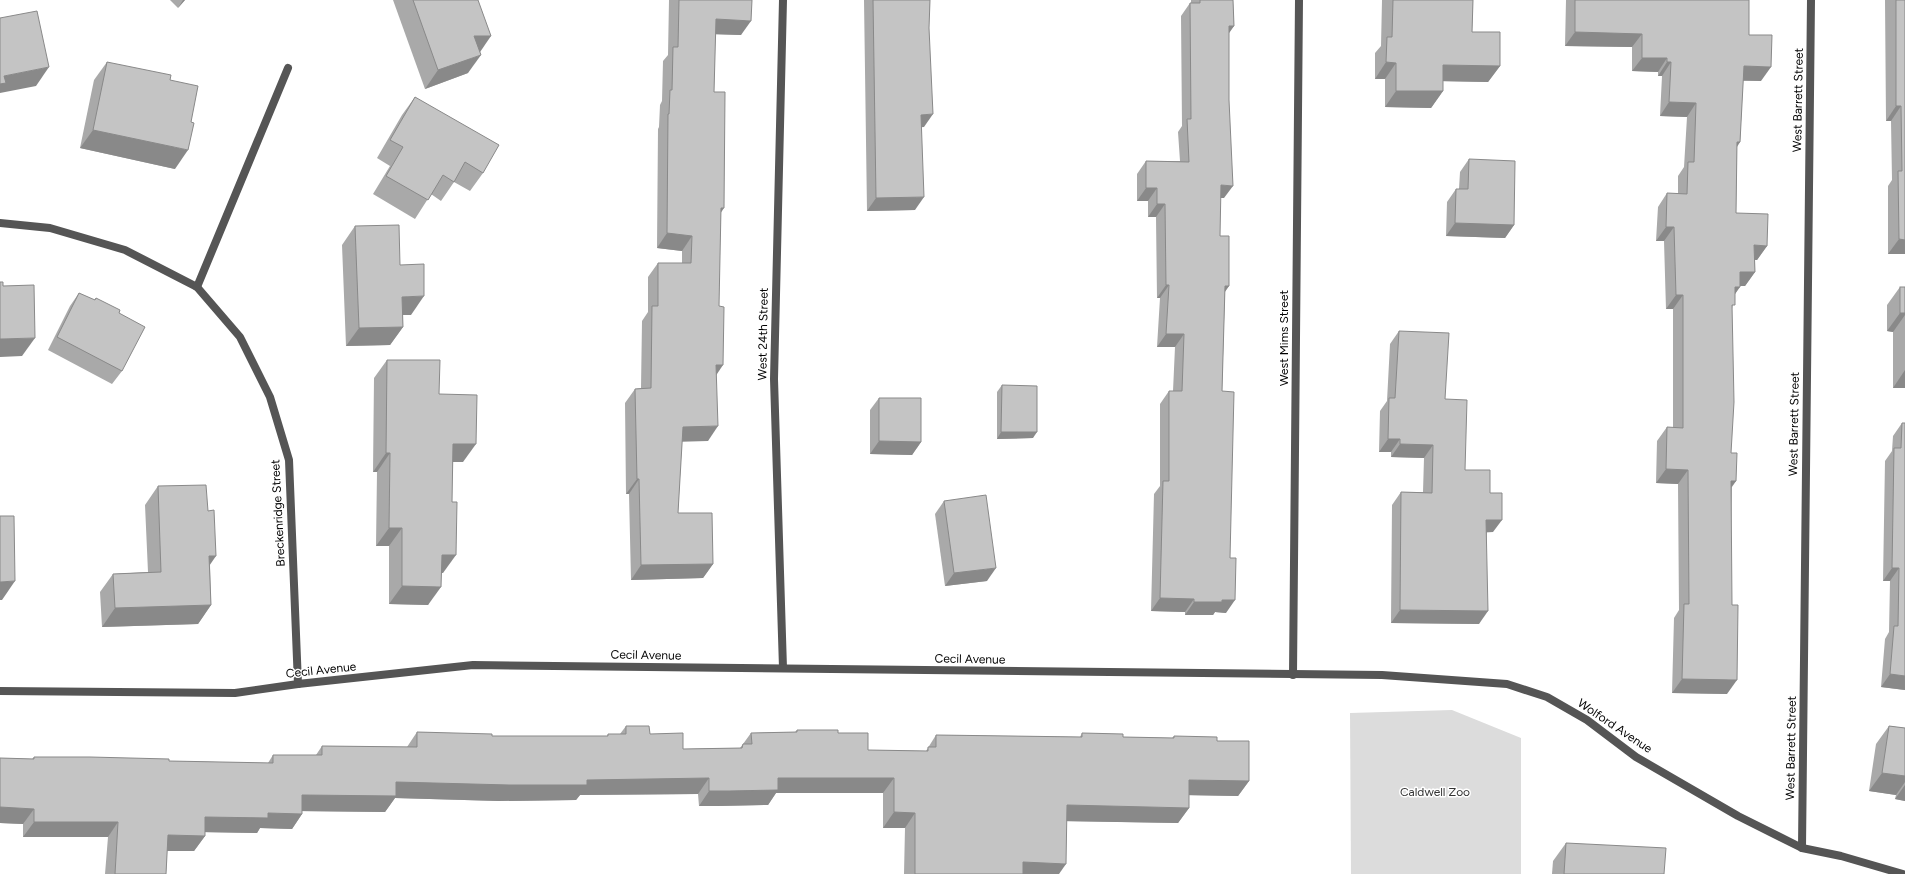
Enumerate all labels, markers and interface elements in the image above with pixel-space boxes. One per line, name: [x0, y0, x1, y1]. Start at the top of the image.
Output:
street label: West Barrett Street: [1790, 47, 1806, 152]
street label: West 24th Street: [755, 287, 771, 380]
street label: West Mims Street: [1277, 290, 1291, 386]
street label: West Barrett Street: [1786, 371, 1802, 476]
street label: Breckenridge Street: [268, 459, 288, 567]
street label: Cecil Avenue: [611, 647, 682, 663]
street label: Cecil Avenue: [935, 651, 1006, 667]
street label: Cecil Avenue: [285, 659, 357, 681]
street label: West Barrett Street: [1783, 695, 1799, 800]
street label: Wolford Avenue: [1575, 696, 1655, 756]
park label: Caldwell Zoo: [1400, 785, 1470, 799]

